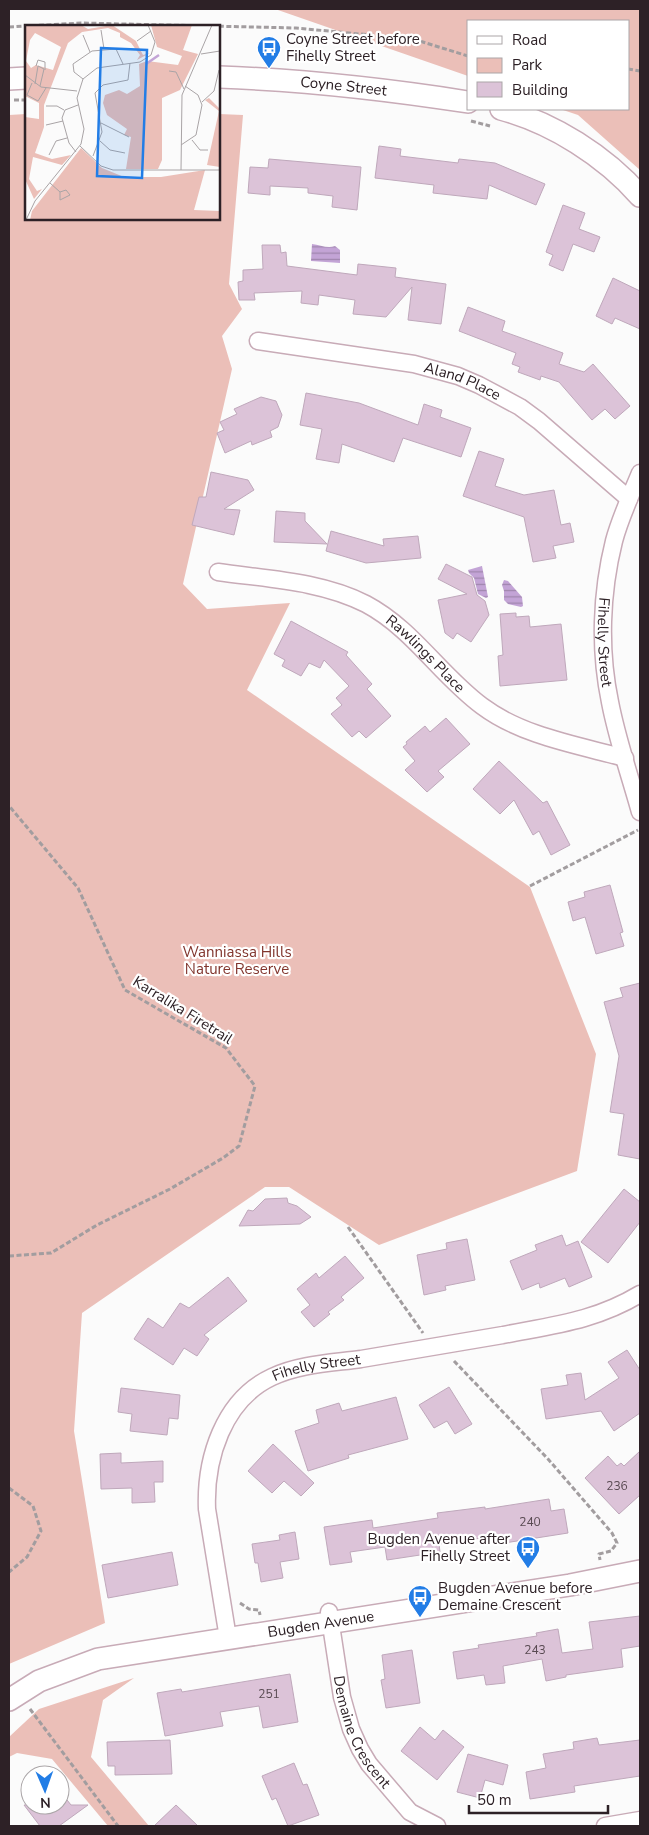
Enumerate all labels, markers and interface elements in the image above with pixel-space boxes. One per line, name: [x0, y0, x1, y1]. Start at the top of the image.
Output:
legend: [467, 20, 629, 110]
inset map: [25, 25, 220, 220]
place label: Coyne Street before Fihelly Street: [286, 29, 420, 66]
text: Road: [512, 30, 547, 50]
bus stop icon: Coyne Street before Fihelly Street: [256, 35, 282, 69]
text: Park: [512, 55, 542, 75]
street label: Coyne Street: [300, 72, 389, 101]
text: Building: [512, 80, 568, 100]
street label: Aland Place: [422, 357, 504, 405]
street label: Fihelly Street: [593, 597, 617, 689]
street label: Rawlings Place: [382, 610, 469, 697]
park label: Wanniassa Hills Nature Reserve: [182, 942, 292, 979]
street label: Karralika Firetrail: [129, 971, 237, 1049]
street label: Fihelly Street: [269, 1349, 362, 1386]
house number: 236: [606, 1478, 628, 1494]
house number: 240: [519, 1514, 541, 1530]
place label: Bugden Avenue after Fihelly Street: [368, 1529, 511, 1566]
bus stop icon: Bugden Avenue after Fihelly Street: [515, 1535, 541, 1569]
place label: Bugden Avenue before Demaine Crescent: [438, 1578, 592, 1615]
bus stop icon: Bugden Avenue before Demaine Crescent: [407, 1584, 433, 1618]
street label: Bugden Avenue: [266, 1606, 376, 1642]
house number: 243: [524, 1642, 546, 1658]
street label: Demaine Crescent: [329, 1674, 396, 1793]
house number: 251: [258, 1686, 280, 1702]
north arrow: [20, 1765, 70, 1815]
scale bar: [469, 1782, 608, 1814]
text: 50 m: [477, 1790, 512, 1810]
text: N: [40, 1793, 51, 1812]

